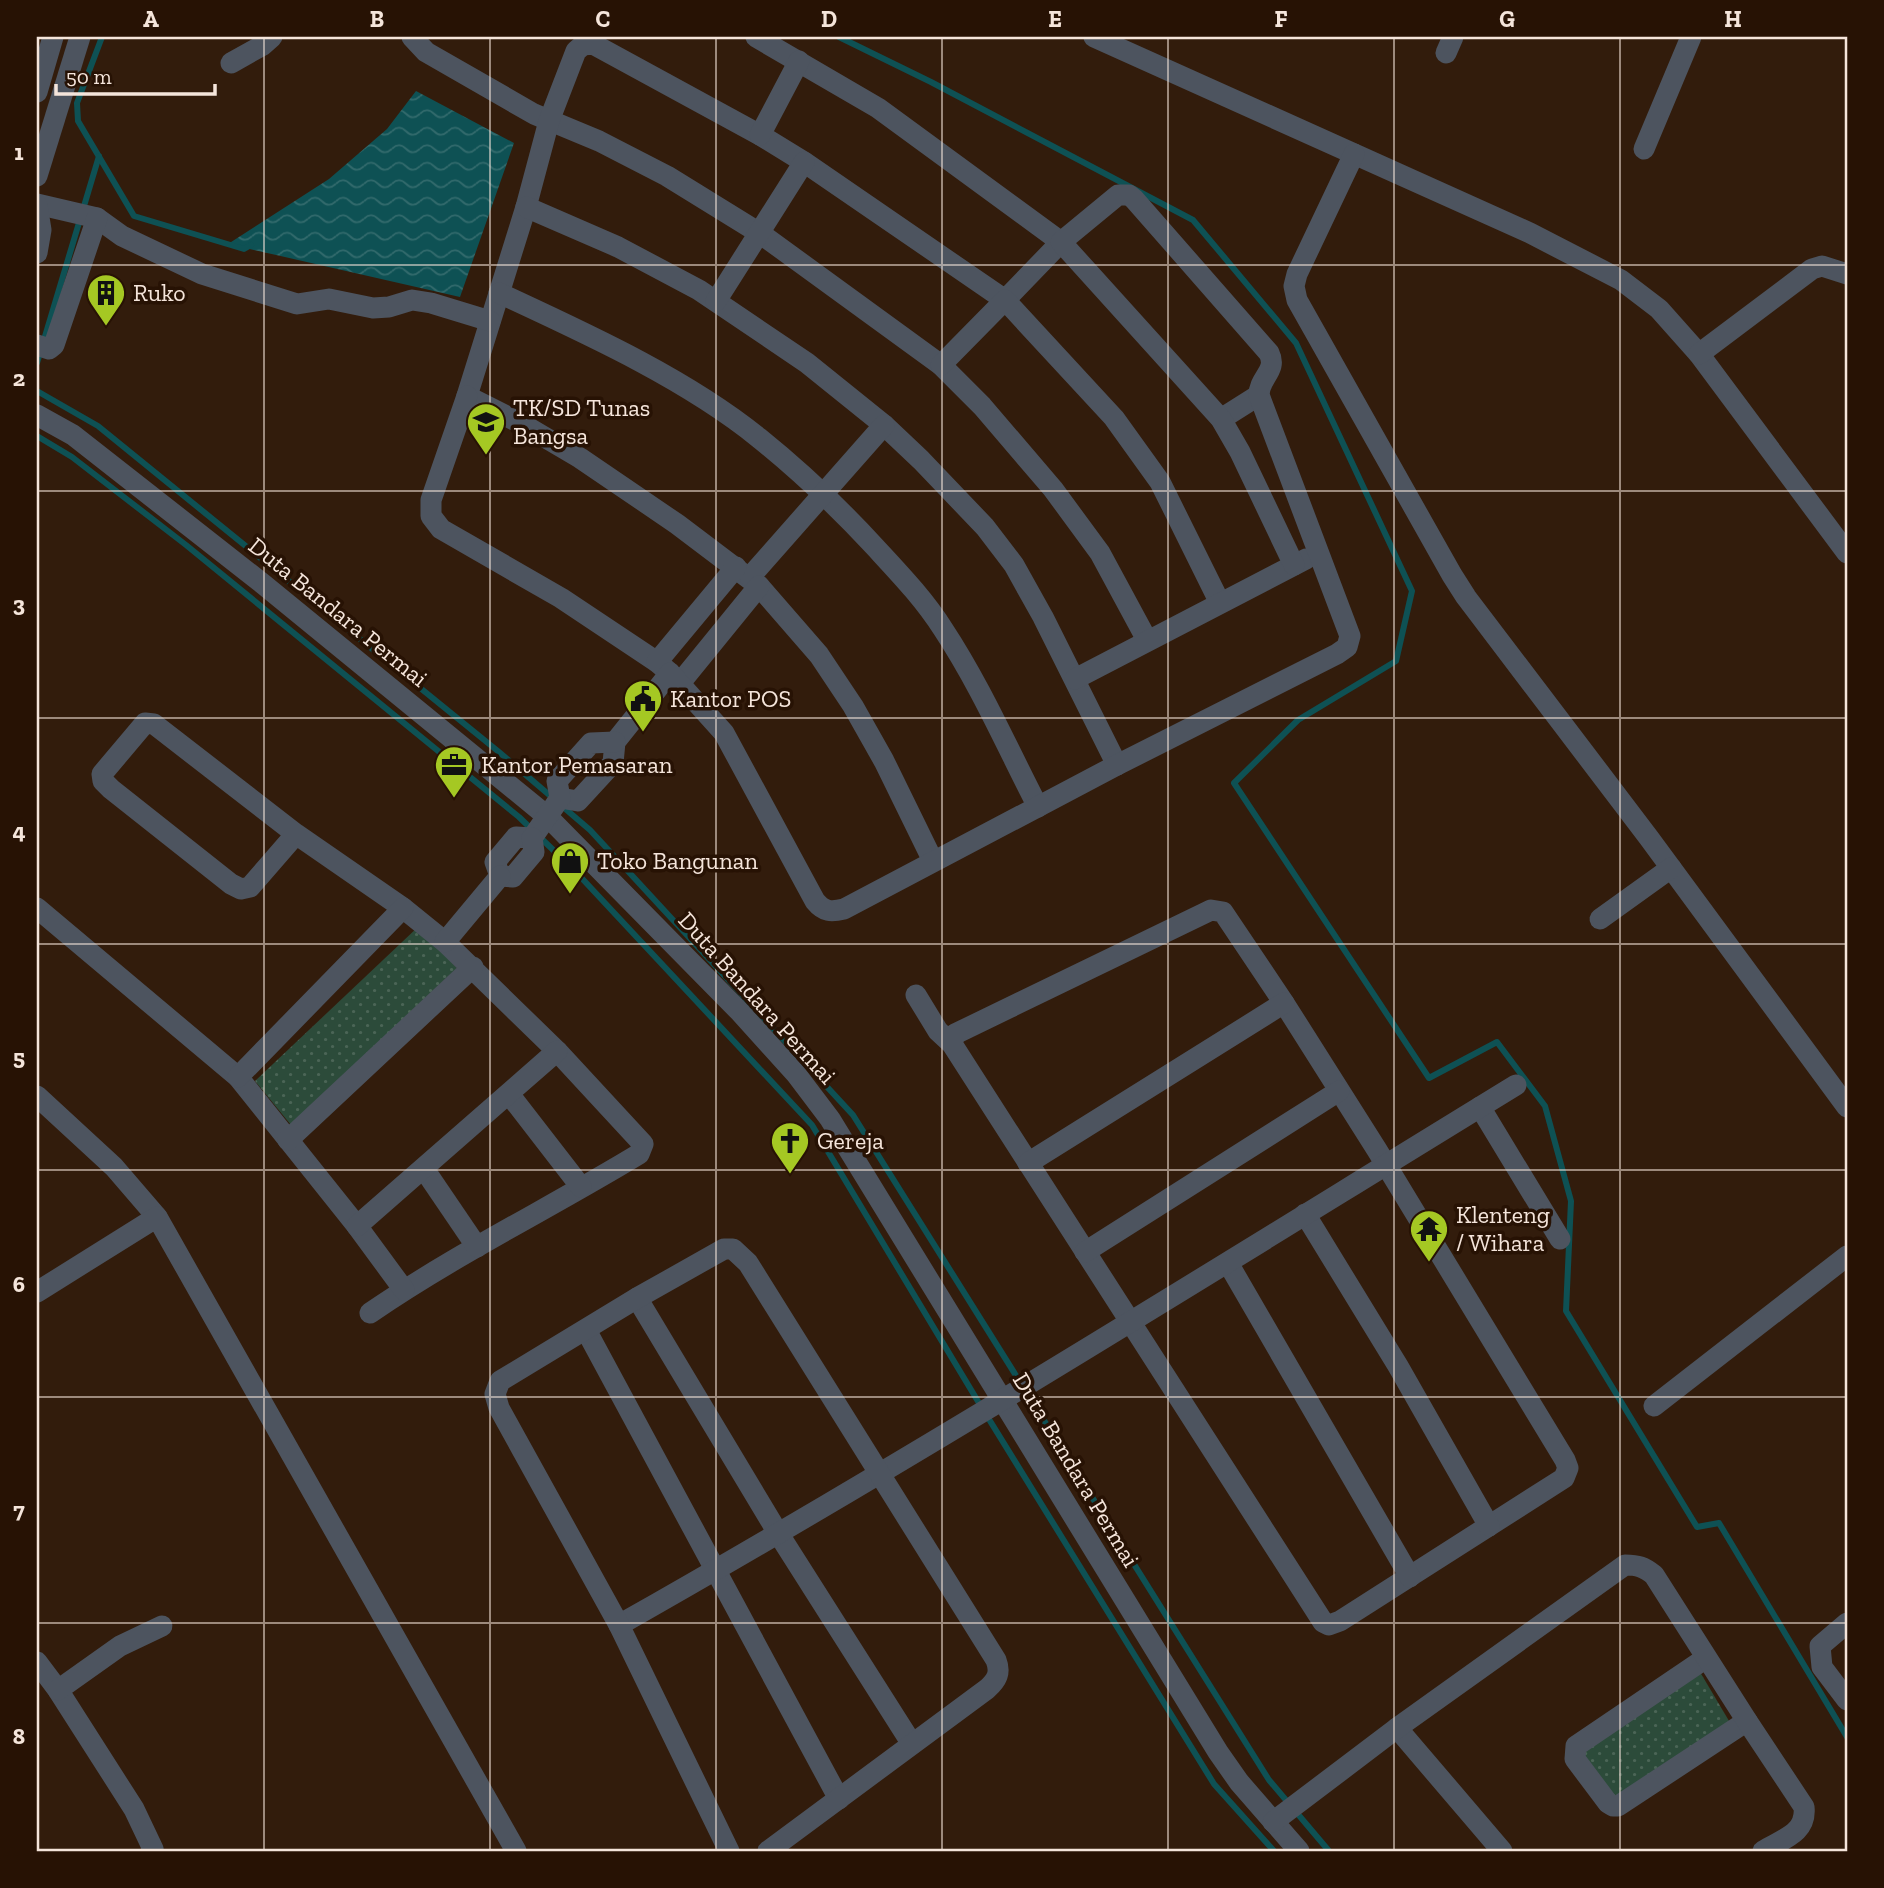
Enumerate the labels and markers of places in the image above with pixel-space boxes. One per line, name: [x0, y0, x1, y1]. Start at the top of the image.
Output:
building icon: Ruko: [85, 272, 127, 327]
place label: Ruko: [133, 278, 186, 307]
place label: TK/SD Tunas Bangsa: [513, 393, 650, 450]
school or university icon: TK/SD Tunas Bangsa: [465, 401, 507, 456]
public building icon: Kantor POS: [622, 678, 664, 733]
place label: Kantor POS: [670, 684, 791, 713]
office icon: Kantor Pemasaran: [433, 744, 475, 799]
place label: Kantor Pemasaran: [481, 750, 673, 779]
shop icon: Toko Bangunan: [549, 840, 591, 895]
place label: Toko Bangunan: [597, 846, 758, 875]
church icon: Gereja: [769, 1120, 811, 1175]
place label: Gereja: [817, 1126, 884, 1155]
place label: Klenteng / Wihara: [1456, 1200, 1550, 1257]
temple icon: Klenteng / Wihara: [1408, 1208, 1450, 1263]

